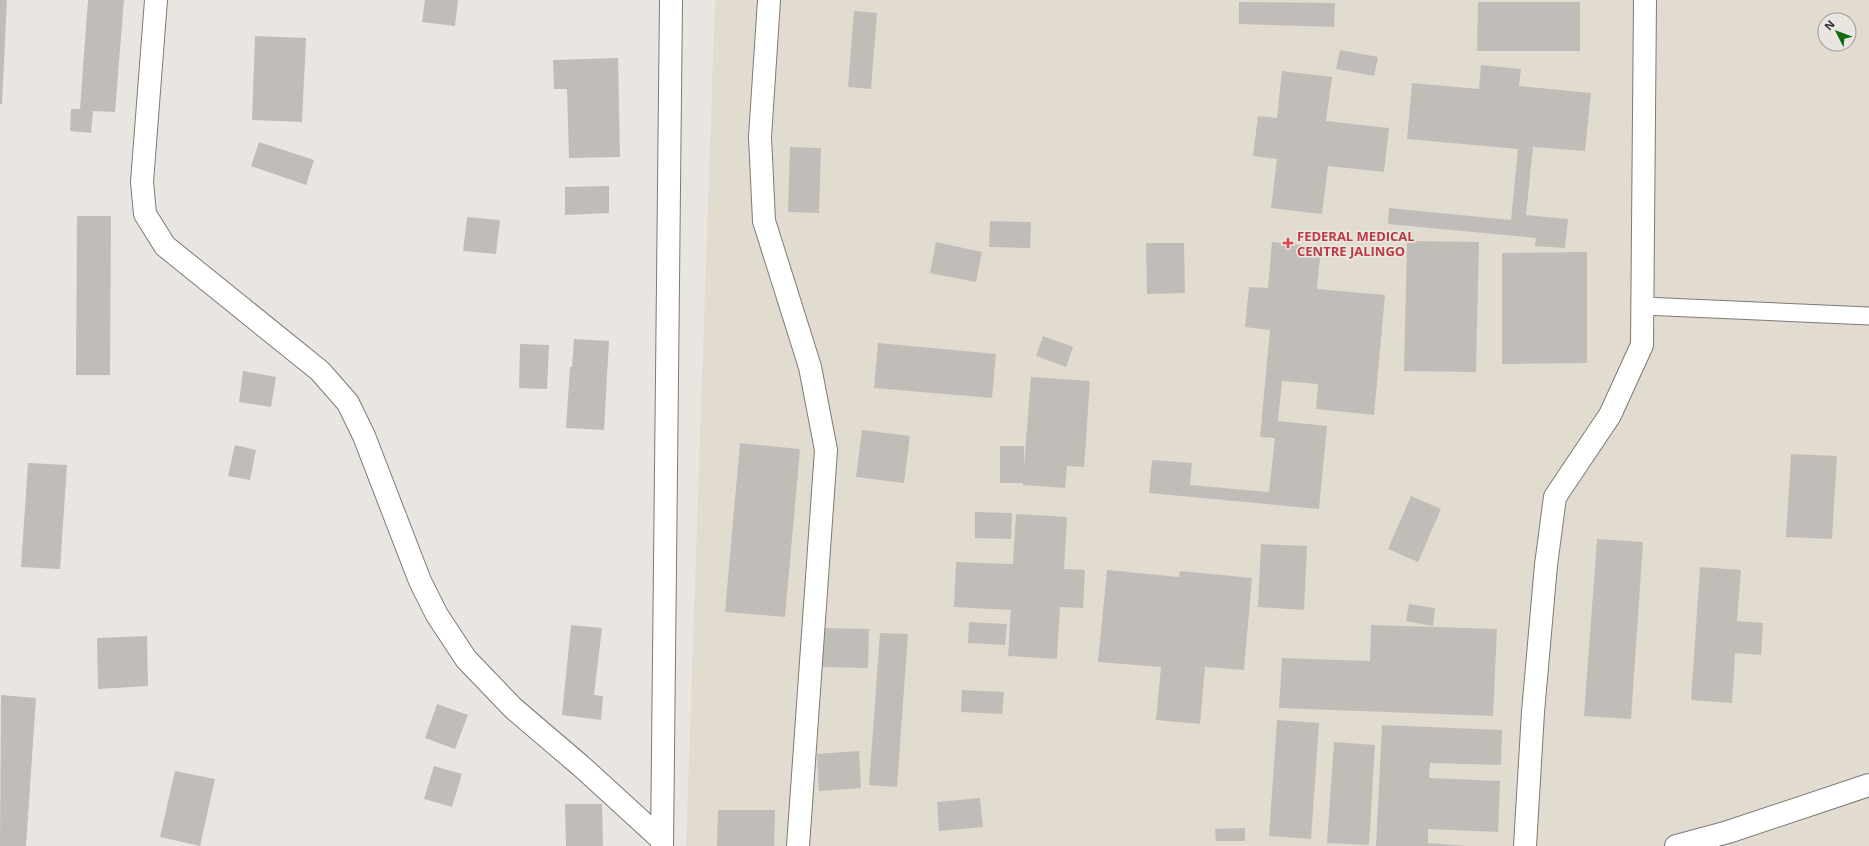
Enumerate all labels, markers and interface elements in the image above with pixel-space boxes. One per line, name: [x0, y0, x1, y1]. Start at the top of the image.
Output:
north arrow: [1817, 12, 1857, 52]
text: N: [1821, 17, 1838, 33]
place label: FEDERAL MEDICAL CENTRE JALINGO: [1297, 227, 1415, 260]
marker: FEDERAL MEDICAL CENTRE JALINGO: [1282, 237, 1294, 249]

